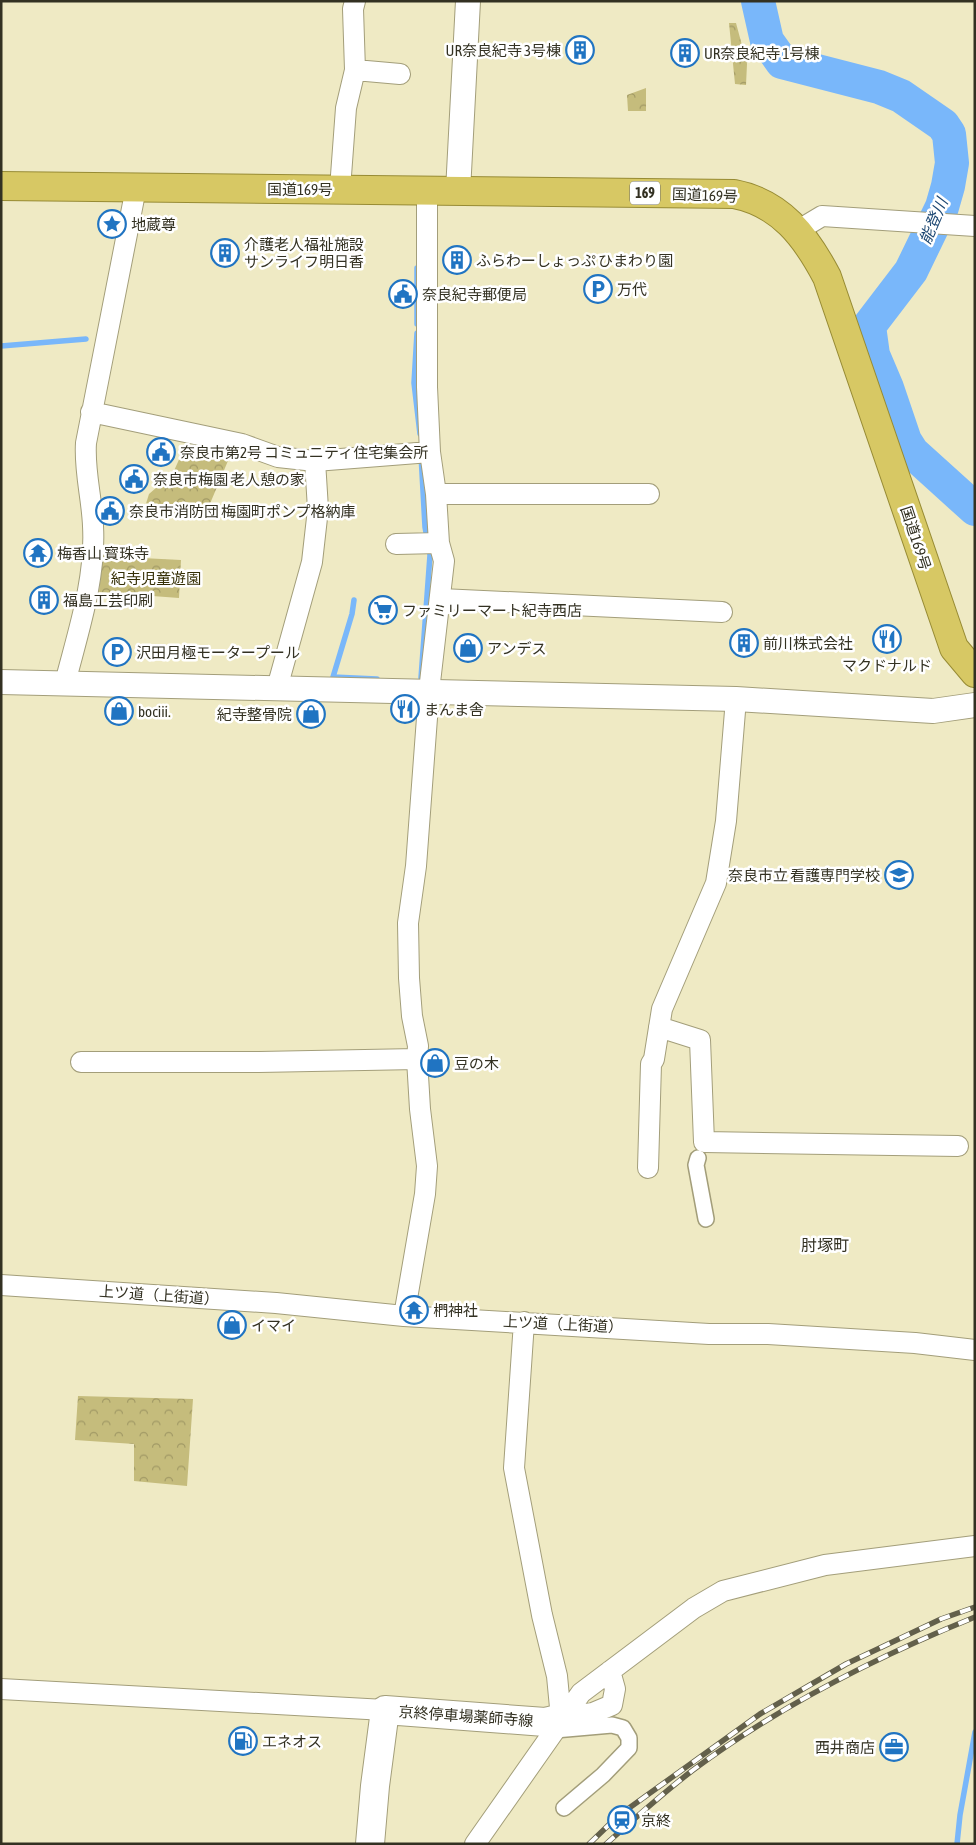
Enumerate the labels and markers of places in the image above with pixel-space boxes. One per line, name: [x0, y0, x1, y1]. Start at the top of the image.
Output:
building icon: UR奈良紀寺 3号棟: [565, 35, 595, 65]
building icon: UR奈良紀寺 1号棟: [670, 38, 700, 68]
place label: UR奈良紀寺 3号棟: [446, 42, 561, 59]
place label: UR奈良紀寺 1号棟: [704, 45, 819, 62]
place icon: 地蔵尊: [97, 209, 127, 239]
place label: 地蔵尊: [131, 216, 176, 233]
place label: 介護老人福祉施設 サンライフ明日香: [244, 236, 364, 270]
building icon: 介護老人福祉施設 サンライフ明日香: [210, 238, 240, 268]
building icon: ふらわーしょっぷ ひまわり園: [442, 245, 472, 275]
place label: ふらわーしょっぷ ひまわり園: [476, 252, 673, 269]
parking icon: 万代: [583, 274, 613, 304]
public building icon: 奈良紀寺郵便局: [388, 279, 418, 309]
place label: 万代: [617, 281, 647, 298]
place label: 奈良紀寺郵便局: [422, 286, 527, 303]
public building icon: 奈良市第2号 コミュニティ住宅集会所: [146, 437, 176, 467]
place label: 奈良市第2号 コミュニティ住宅集会所: [180, 444, 428, 461]
public building icon: 奈良市梅園 老人憩の家: [119, 464, 149, 494]
place label: 奈良市梅園 老人憩の家: [153, 471, 305, 488]
public building icon: 奈良市消防団 梅園町ポンプ格納庫: [95, 496, 125, 526]
place label: 奈良市消防団 梅園町ポンプ格納庫: [129, 503, 356, 520]
temple icon: 梅香山 寳珠寺: [23, 538, 53, 568]
place label: 梅香山 寳珠寺: [57, 545, 149, 562]
building icon: 福島工芸印刷: [29, 585, 59, 615]
place label: 福島工芸印刷: [63, 592, 153, 609]
supermarket icon: ファミリーマート紀寺西店: [368, 595, 398, 625]
place label: ファミリーマート紀寺西店: [402, 602, 582, 619]
restaurant icon: マクドナルド: [872, 624, 902, 654]
building icon: 前川株式会社: [729, 628, 759, 658]
shop icon: アンデス: [453, 633, 483, 663]
place label: 前川株式会社: [763, 635, 853, 652]
parking icon: 沢田月極モータープール: [102, 637, 132, 667]
place label: アンデス: [487, 640, 546, 657]
place label: 沢田月極モータープール: [136, 644, 300, 661]
place label: マクドナルド: [842, 657, 932, 674]
restaurant icon: まんま舎: [390, 694, 420, 724]
shop icon: bociii.: [104, 696, 134, 726]
shop icon: 紀寺整骨院: [296, 699, 326, 729]
place label: まんま舎: [424, 701, 484, 718]
place label: bociii.: [138, 703, 171, 720]
place label: 紀寺整骨院: [217, 706, 292, 723]
school or university icon: 奈良市立 看護専門学校: [884, 860, 914, 890]
place label: 奈良市立 看護専門学校: [728, 867, 880, 884]
shop icon: 豆の木: [420, 1048, 450, 1078]
place label: 豆の木: [454, 1055, 499, 1072]
temple icon: 椚神社: [399, 1295, 429, 1325]
place label: 椚神社: [433, 1302, 478, 1319]
shop icon: イマイ: [217, 1310, 247, 1340]
place label: イマイ: [251, 1317, 296, 1334]
fuel station icon: エネオス: [228, 1726, 258, 1756]
office icon: 西井商店: [879, 1732, 909, 1762]
place label: エネオス: [262, 1733, 322, 1750]
place label: 西井商店: [815, 1739, 875, 1756]
station icon: 京終: [607, 1805, 637, 1835]
place label: 京終: [641, 1812, 671, 1829]

